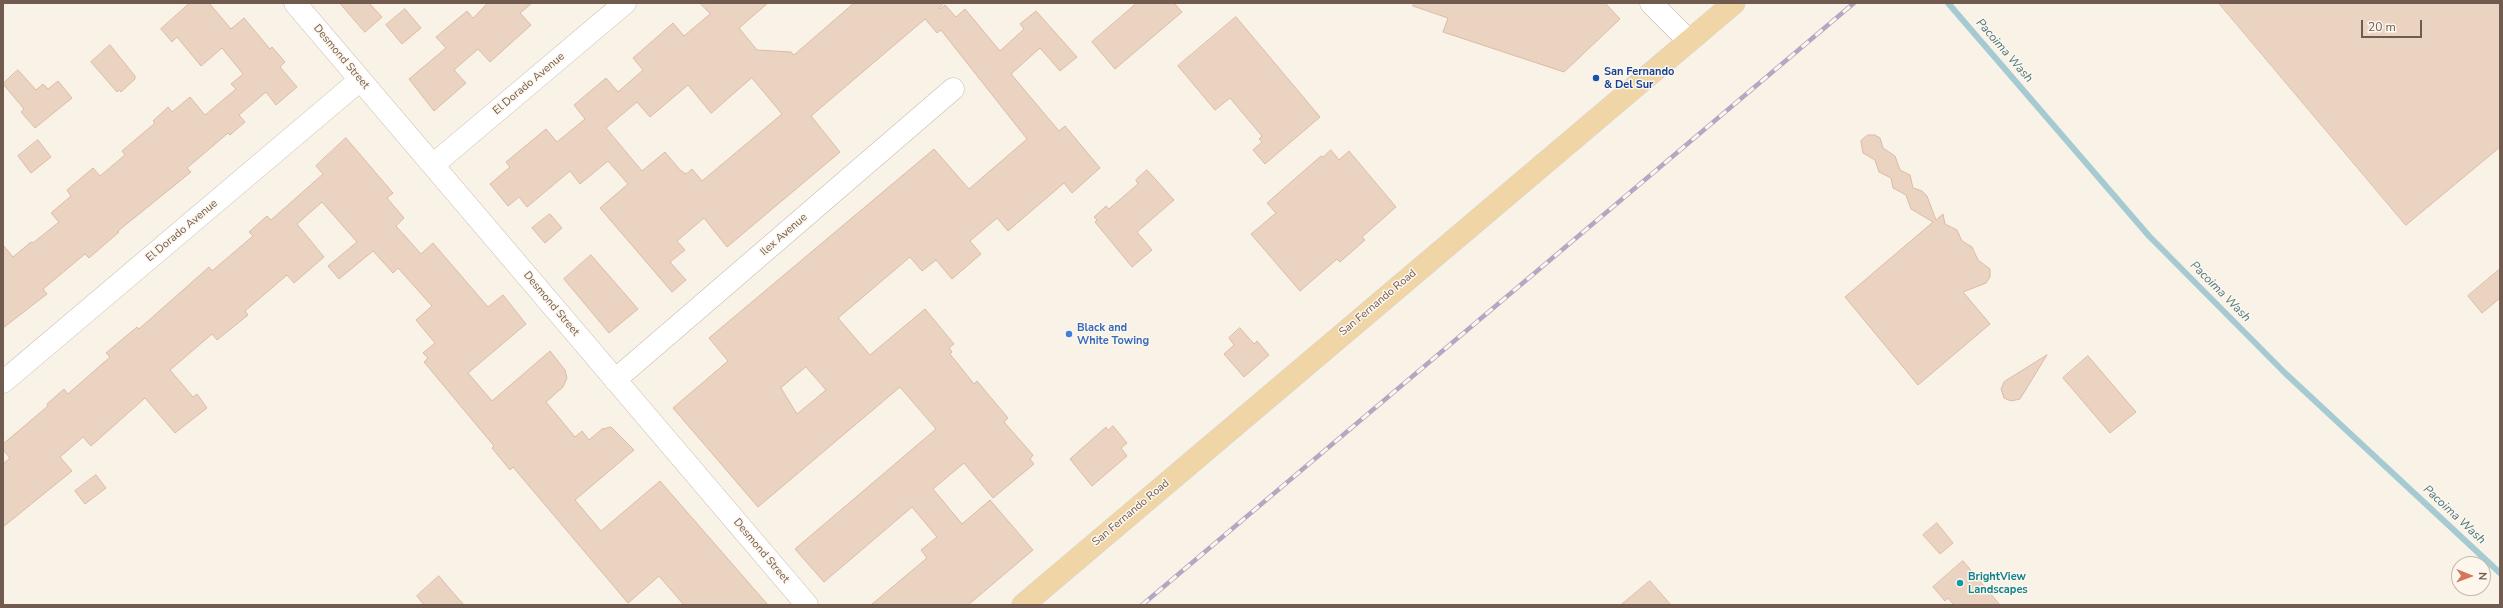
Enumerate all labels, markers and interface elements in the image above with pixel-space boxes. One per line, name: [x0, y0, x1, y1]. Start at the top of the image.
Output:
scale bar: [2363, 12, 2424, 38]
water label: Pacoima Wash: [1972, 16, 2036, 86]
text: 20 m: [2368, 19, 2396, 35]
street label: Desmond Street: [310, 22, 372, 92]
street label: El Dorado Avenue: [491, 50, 567, 118]
place label: San Fernando & Del Sur: [1604, 65, 1674, 91]
marker: San Fernando & Del Sur: [1591, 73, 1601, 83]
street label: El Dorado Avenue: [144, 197, 220, 265]
street label: Ilex Avenue: [758, 211, 810, 259]
water label: Pacoima Wash: [2187, 259, 2253, 325]
street label: San Fernando Road: [1337, 267, 1419, 339]
street label: Desmond Street: [520, 269, 582, 339]
place label: Black and White Towing: [1077, 321, 1149, 347]
marker: Black and White Towing: [1064, 329, 1074, 339]
street label: San Fernando Road: [1090, 477, 1172, 549]
water label: Pacoima Wash: [2420, 483, 2488, 547]
street label: Desmond Street: [730, 516, 792, 586]
north arrow: [2451, 556, 2491, 596]
place label: BrightView Landscapes: [1968, 570, 2028, 596]
text: N: [2475, 572, 2490, 580]
marker: BrightView Landscapes: [1955, 578, 1965, 588]

